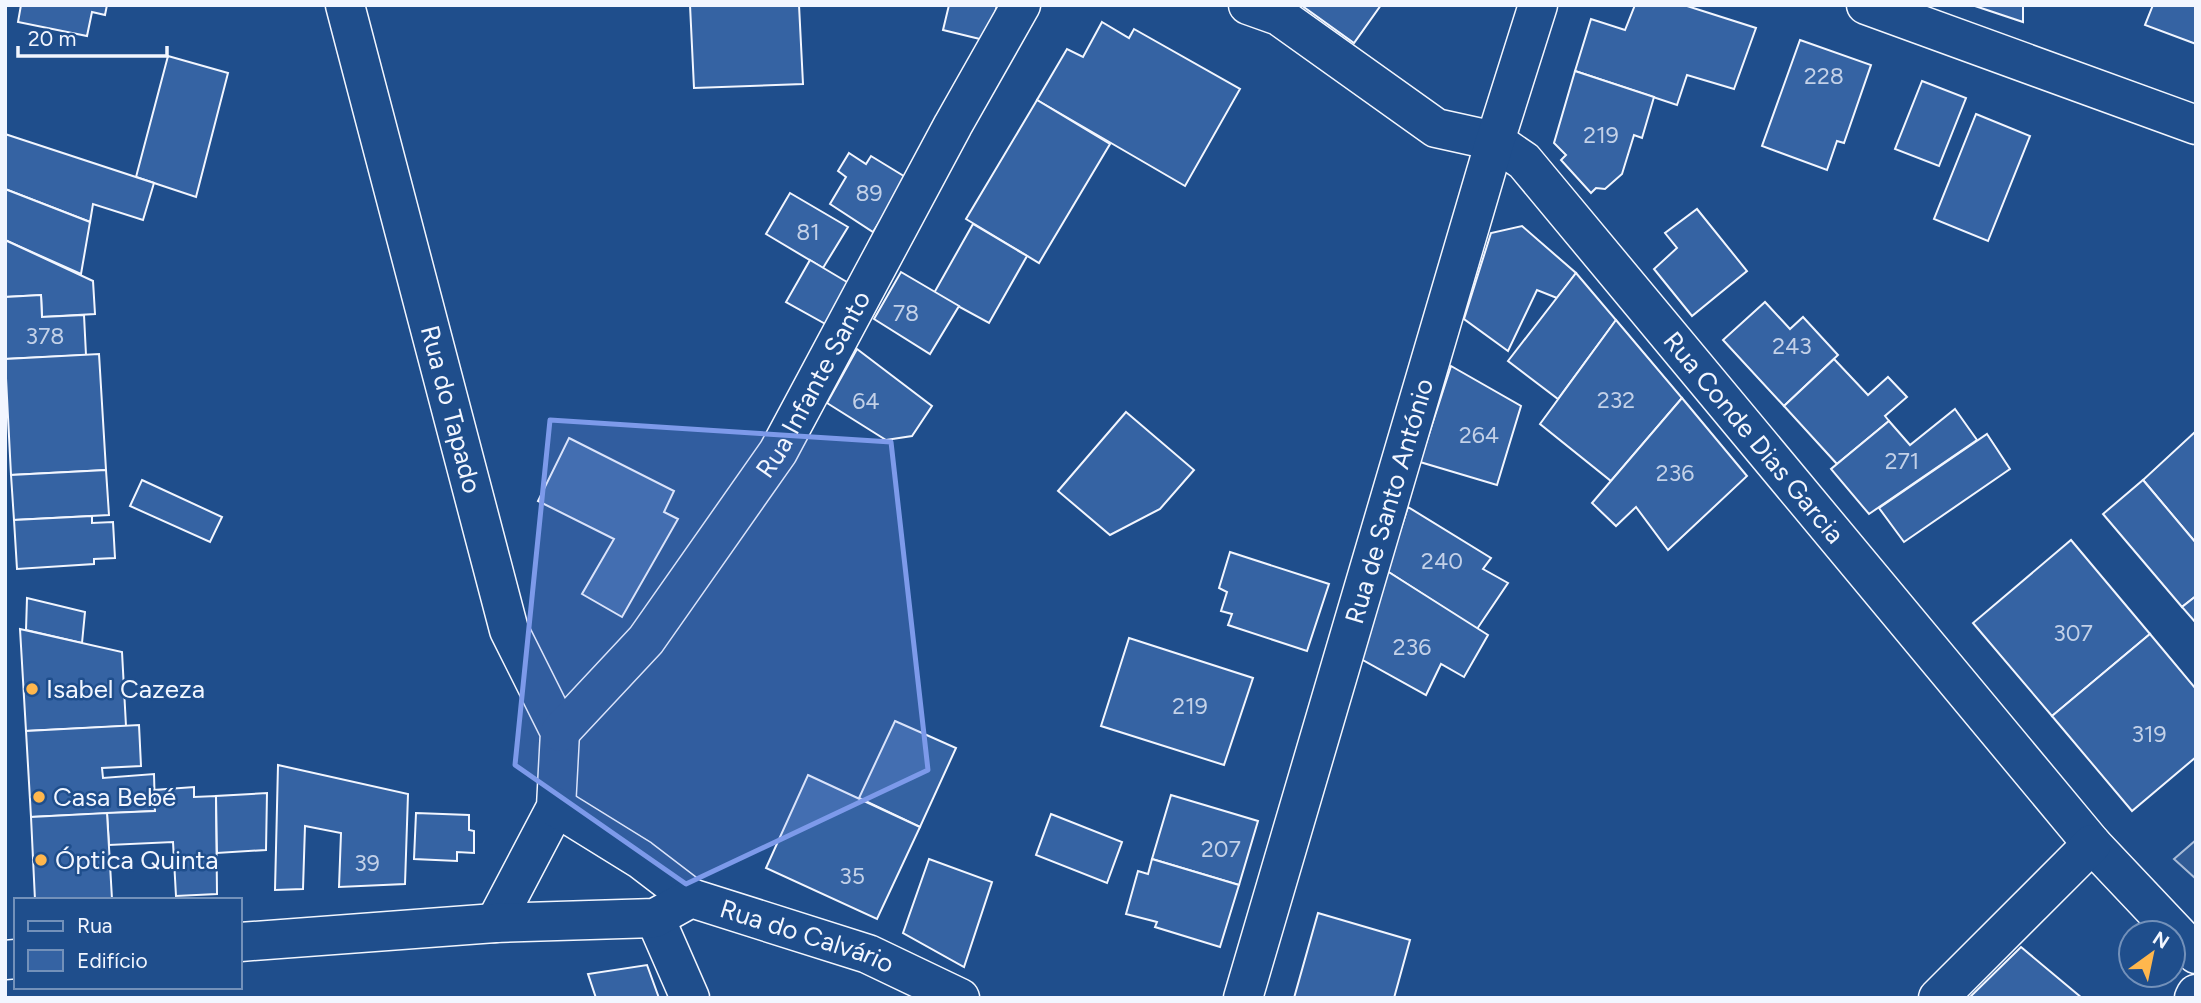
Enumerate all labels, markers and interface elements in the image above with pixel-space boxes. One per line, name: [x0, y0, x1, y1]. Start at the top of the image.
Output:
scale bar: [18, 14, 166, 58]
text: 20 m: [28, 26, 76, 51]
house number: 228: [1804, 62, 1844, 90]
house number: 219: [1583, 121, 1619, 149]
house number: 89: [855, 179, 883, 207]
house number: 81: [796, 218, 820, 246]
street label: Rua Infante Santo: [749, 285, 877, 484]
house number: 78: [893, 299, 919, 327]
house number: 378: [26, 322, 65, 350]
street label: Rua do Tapado: [414, 322, 488, 497]
street label: Rua Conde Dias Garcia: [1657, 325, 1851, 550]
house number: 243: [1772, 332, 1812, 360]
street label: Rua de Santo António: [1338, 375, 1440, 627]
house number: 232: [1597, 386, 1635, 414]
house number: 64: [852, 387, 880, 415]
house number: 264: [1459, 421, 1499, 449]
house number: 271: [1885, 447, 1919, 475]
house number: 236: [1656, 459, 1694, 487]
house number: 240: [1421, 547, 1463, 575]
house number: 307: [2053, 619, 2093, 647]
house number: 236: [1393, 633, 1431, 661]
place label: Isabel Cazeza: [46, 673, 205, 705]
marker: Isabel Cazeza: [24, 681, 40, 697]
house number: 219: [1172, 692, 1208, 720]
house number: 319: [2131, 720, 2167, 748]
place label: Casa Bebé: [53, 781, 176, 813]
marker: Casa Bebé: [31, 789, 47, 805]
house number: 207: [1201, 835, 1241, 863]
place label: Óptica Quinta: [55, 844, 219, 876]
house number: 39: [354, 849, 380, 877]
marker: Óptica Quinta: [33, 852, 49, 868]
house number: 35: [839, 862, 865, 890]
street label: Rua do Calvário: [716, 892, 899, 980]
legend: [14, 898, 242, 989]
text: Rua: [77, 913, 113, 938]
north arrow: [2117, 919, 2187, 989]
text: N: [2149, 927, 2173, 954]
text: Edifício: [77, 948, 148, 973]

